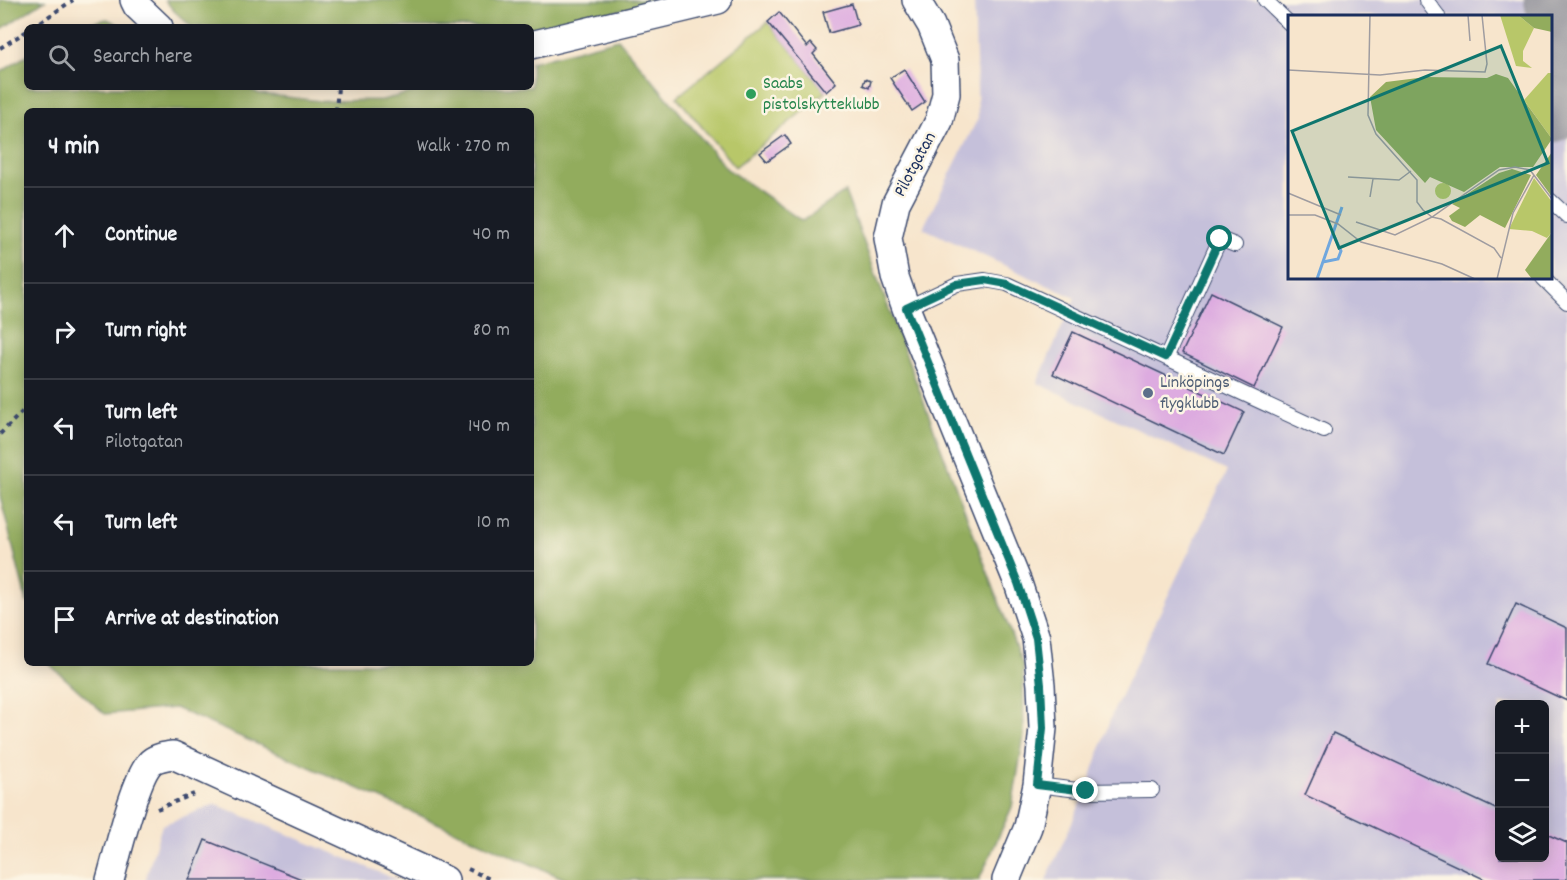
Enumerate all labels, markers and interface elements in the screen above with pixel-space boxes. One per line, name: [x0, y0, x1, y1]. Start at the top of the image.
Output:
inset map: [1288, 15, 1552, 279]
search box: [24, 24, 534, 90]
icon: search: [45, 41, 78, 74]
text: Search here: [93, 42, 192, 73]
place label: Saabs pistolskytteklubb: [763, 72, 880, 118]
marker: Saabs pistolskytteklubb: [744, 87, 758, 101]
street label: Pilotgatan: [888, 128, 944, 202]
text: 4 min: [48, 129, 99, 166]
text: Walk · 270 m: [417, 133, 510, 161]
icon: ahead: [48, 219, 81, 252]
text: Continue: [105, 220, 177, 251]
text: 40 m: [472, 221, 510, 249]
route start: [1206, 225, 1232, 251]
icon: right: [48, 315, 81, 348]
text: Turn right: [105, 316, 187, 347]
text: 80 m: [473, 317, 510, 345]
place label: Linköpings flygklubb: [1160, 371, 1230, 417]
marker: Linköpings flygklubb: [1141, 386, 1155, 400]
text: Turn left: [105, 398, 177, 429]
icon: left: [48, 411, 81, 444]
text: 140 m: [468, 413, 510, 441]
text: Pilotgatan: [105, 429, 183, 457]
icon: left: [48, 507, 81, 540]
text: Turn left: [105, 508, 177, 539]
text: 10 m: [476, 509, 510, 537]
icon: arrive: [48, 603, 81, 636]
text: Arrive at destination: [105, 604, 279, 635]
map controls: [1495, 700, 1549, 862]
button: +: [1495, 700, 1549, 754]
button: −: [1495, 754, 1549, 808]
route end: [1072, 777, 1098, 803]
button: layers: [1495, 808, 1549, 862]

